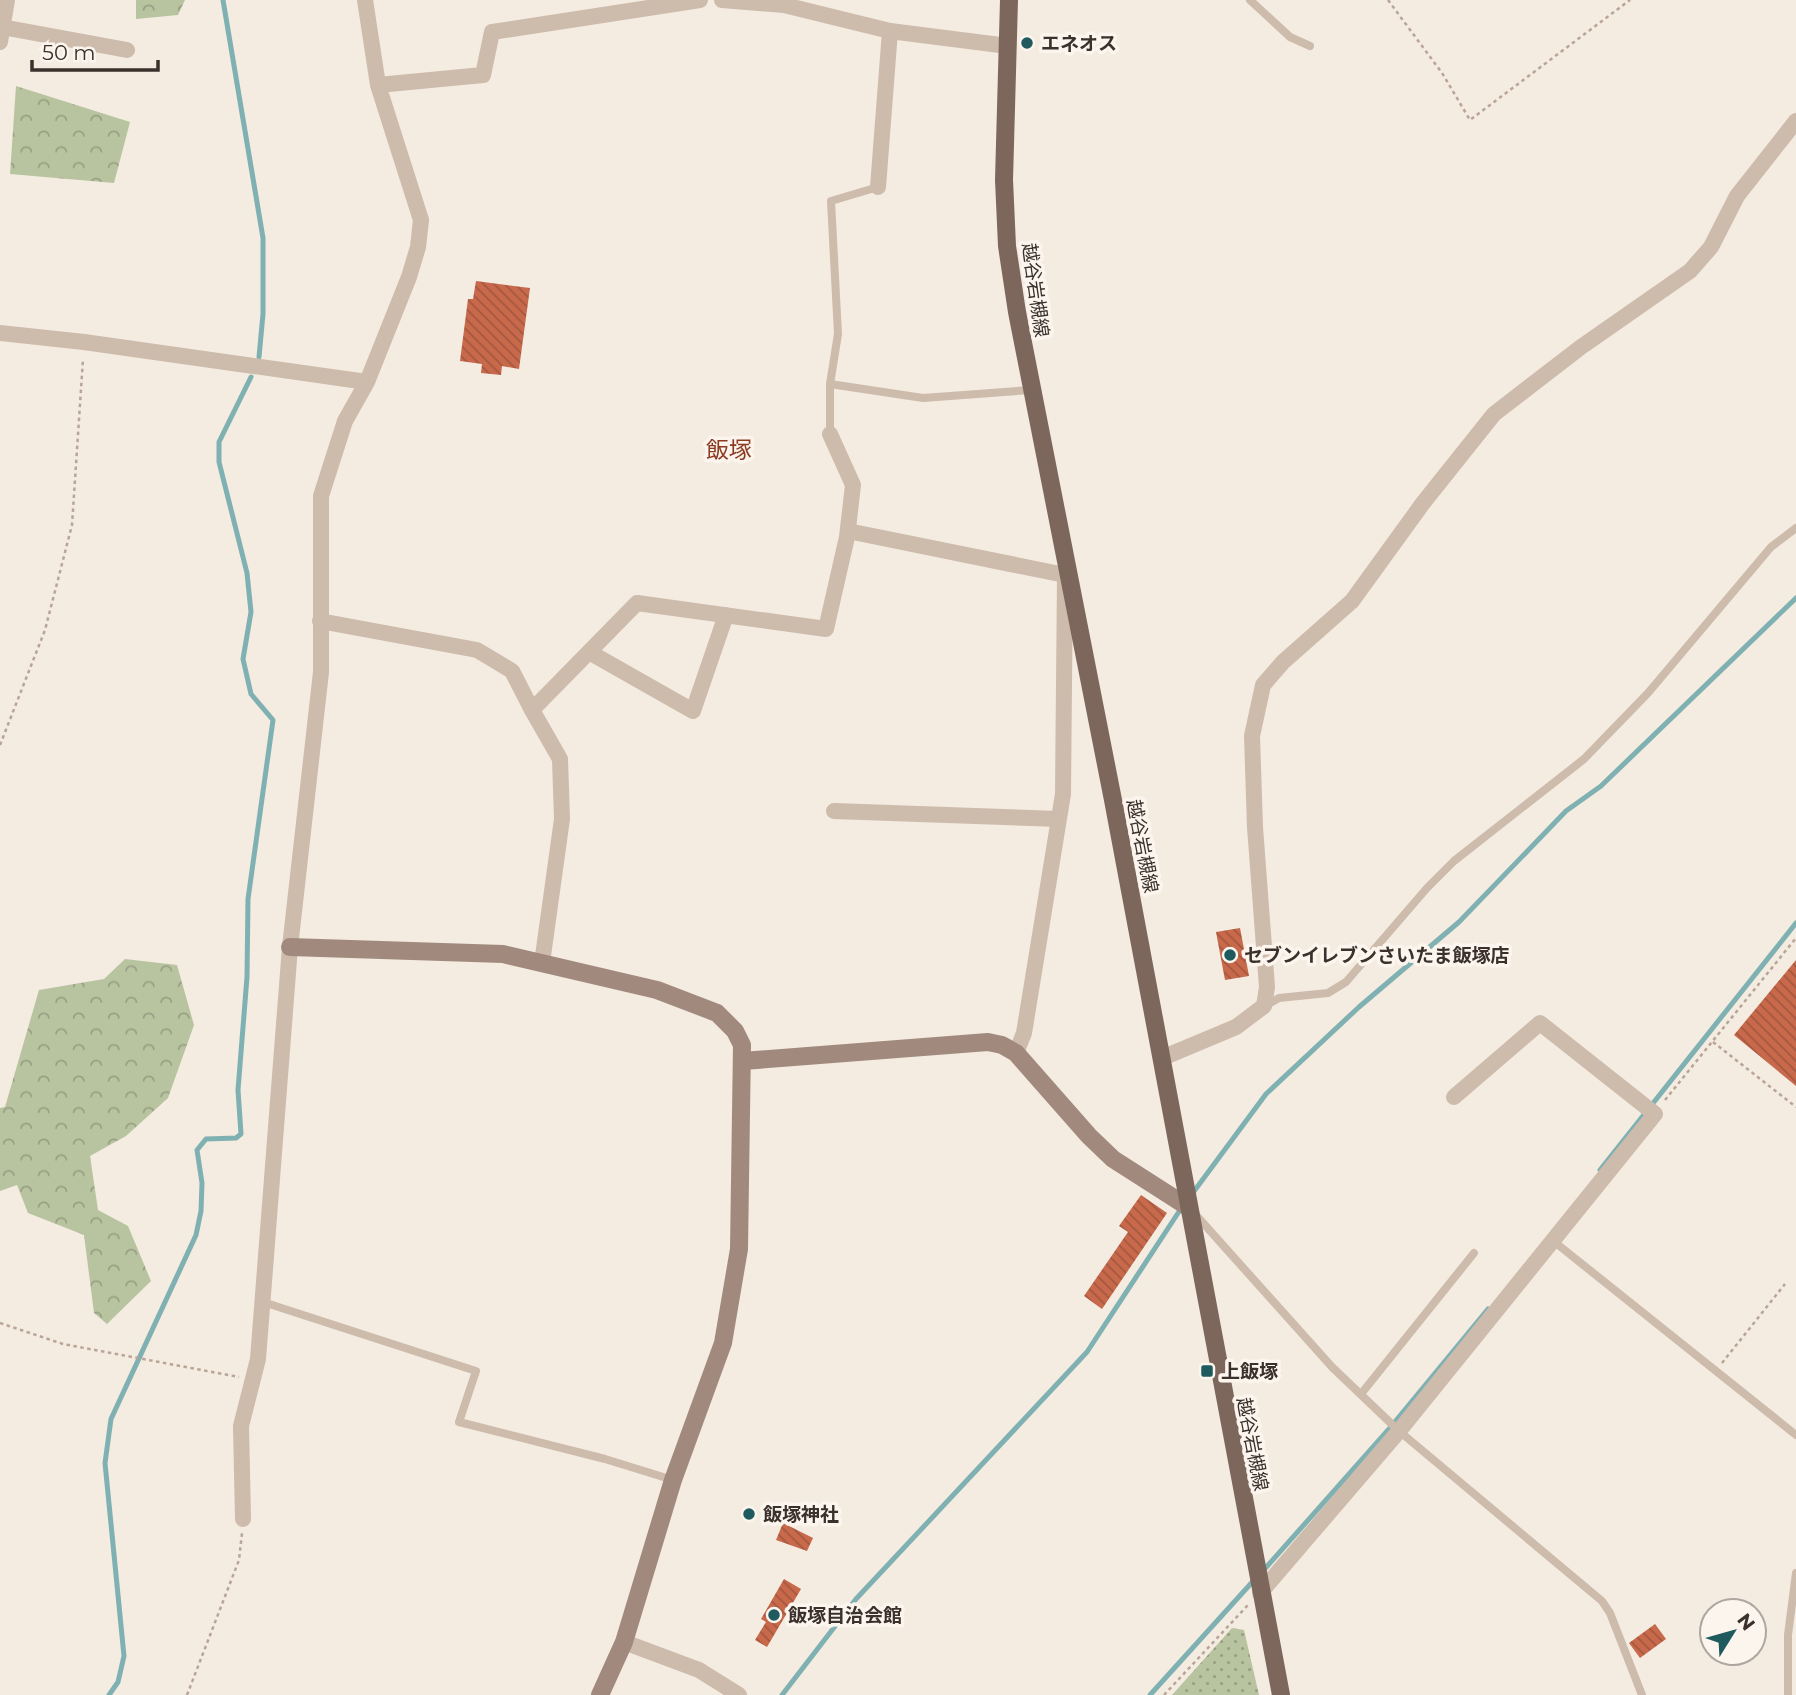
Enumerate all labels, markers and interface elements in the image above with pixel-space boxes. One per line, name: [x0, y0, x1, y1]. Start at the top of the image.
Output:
scale bar: [32, 28, 158, 72]
place label: エネオス: [1041, 32, 1117, 55]
marker: エネオス: [1019, 35, 1035, 51]
text: 50 m: [42, 40, 96, 65]
street label: 越谷岩槻線: [1018, 241, 1054, 339]
district label: 飯塚: [706, 436, 752, 464]
street label: 越谷岩槻線: [1122, 797, 1163, 895]
place label: セブンイレブンさいたま飯塚店: [1244, 944, 1509, 967]
marker: セブンイレブンさいたま飯塚店: [1222, 947, 1238, 963]
place label: 上飯塚: [1221, 1360, 1278, 1383]
marker: 上飯塚: [1199, 1363, 1215, 1379]
street label: 越谷岩槻線: [1232, 1395, 1273, 1493]
place label: 飯塚神社: [763, 1503, 839, 1526]
marker: 飯塚神社: [741, 1506, 757, 1522]
north arrow: [1698, 1597, 1768, 1667]
place label: 飯塚自治会館: [788, 1604, 902, 1627]
marker: 飯塚自治会館: [766, 1607, 782, 1623]
text: N: [1732, 1609, 1760, 1635]

